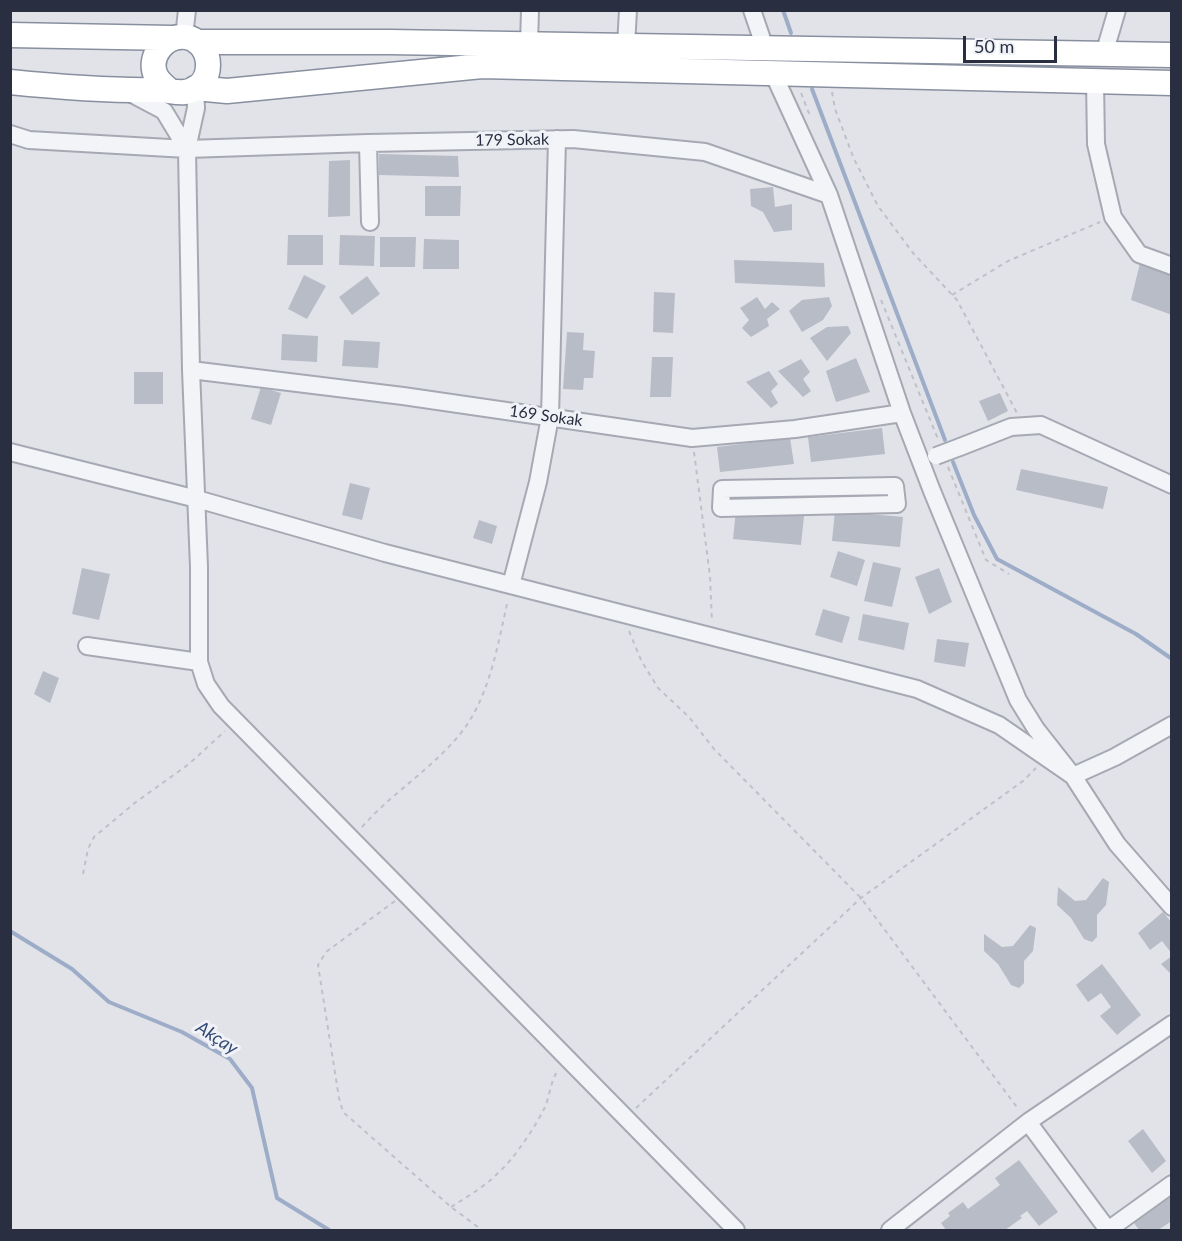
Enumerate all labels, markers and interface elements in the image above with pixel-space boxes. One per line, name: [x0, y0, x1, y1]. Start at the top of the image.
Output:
scale bar: [966, 24, 1060, 62]
text: 50 m: [974, 35, 1014, 57]
street label: 179 Sokak: [475, 130, 549, 150]
street label: 169 Sokak: [508, 401, 584, 431]
water label: Akçay: [192, 1017, 242, 1059]

